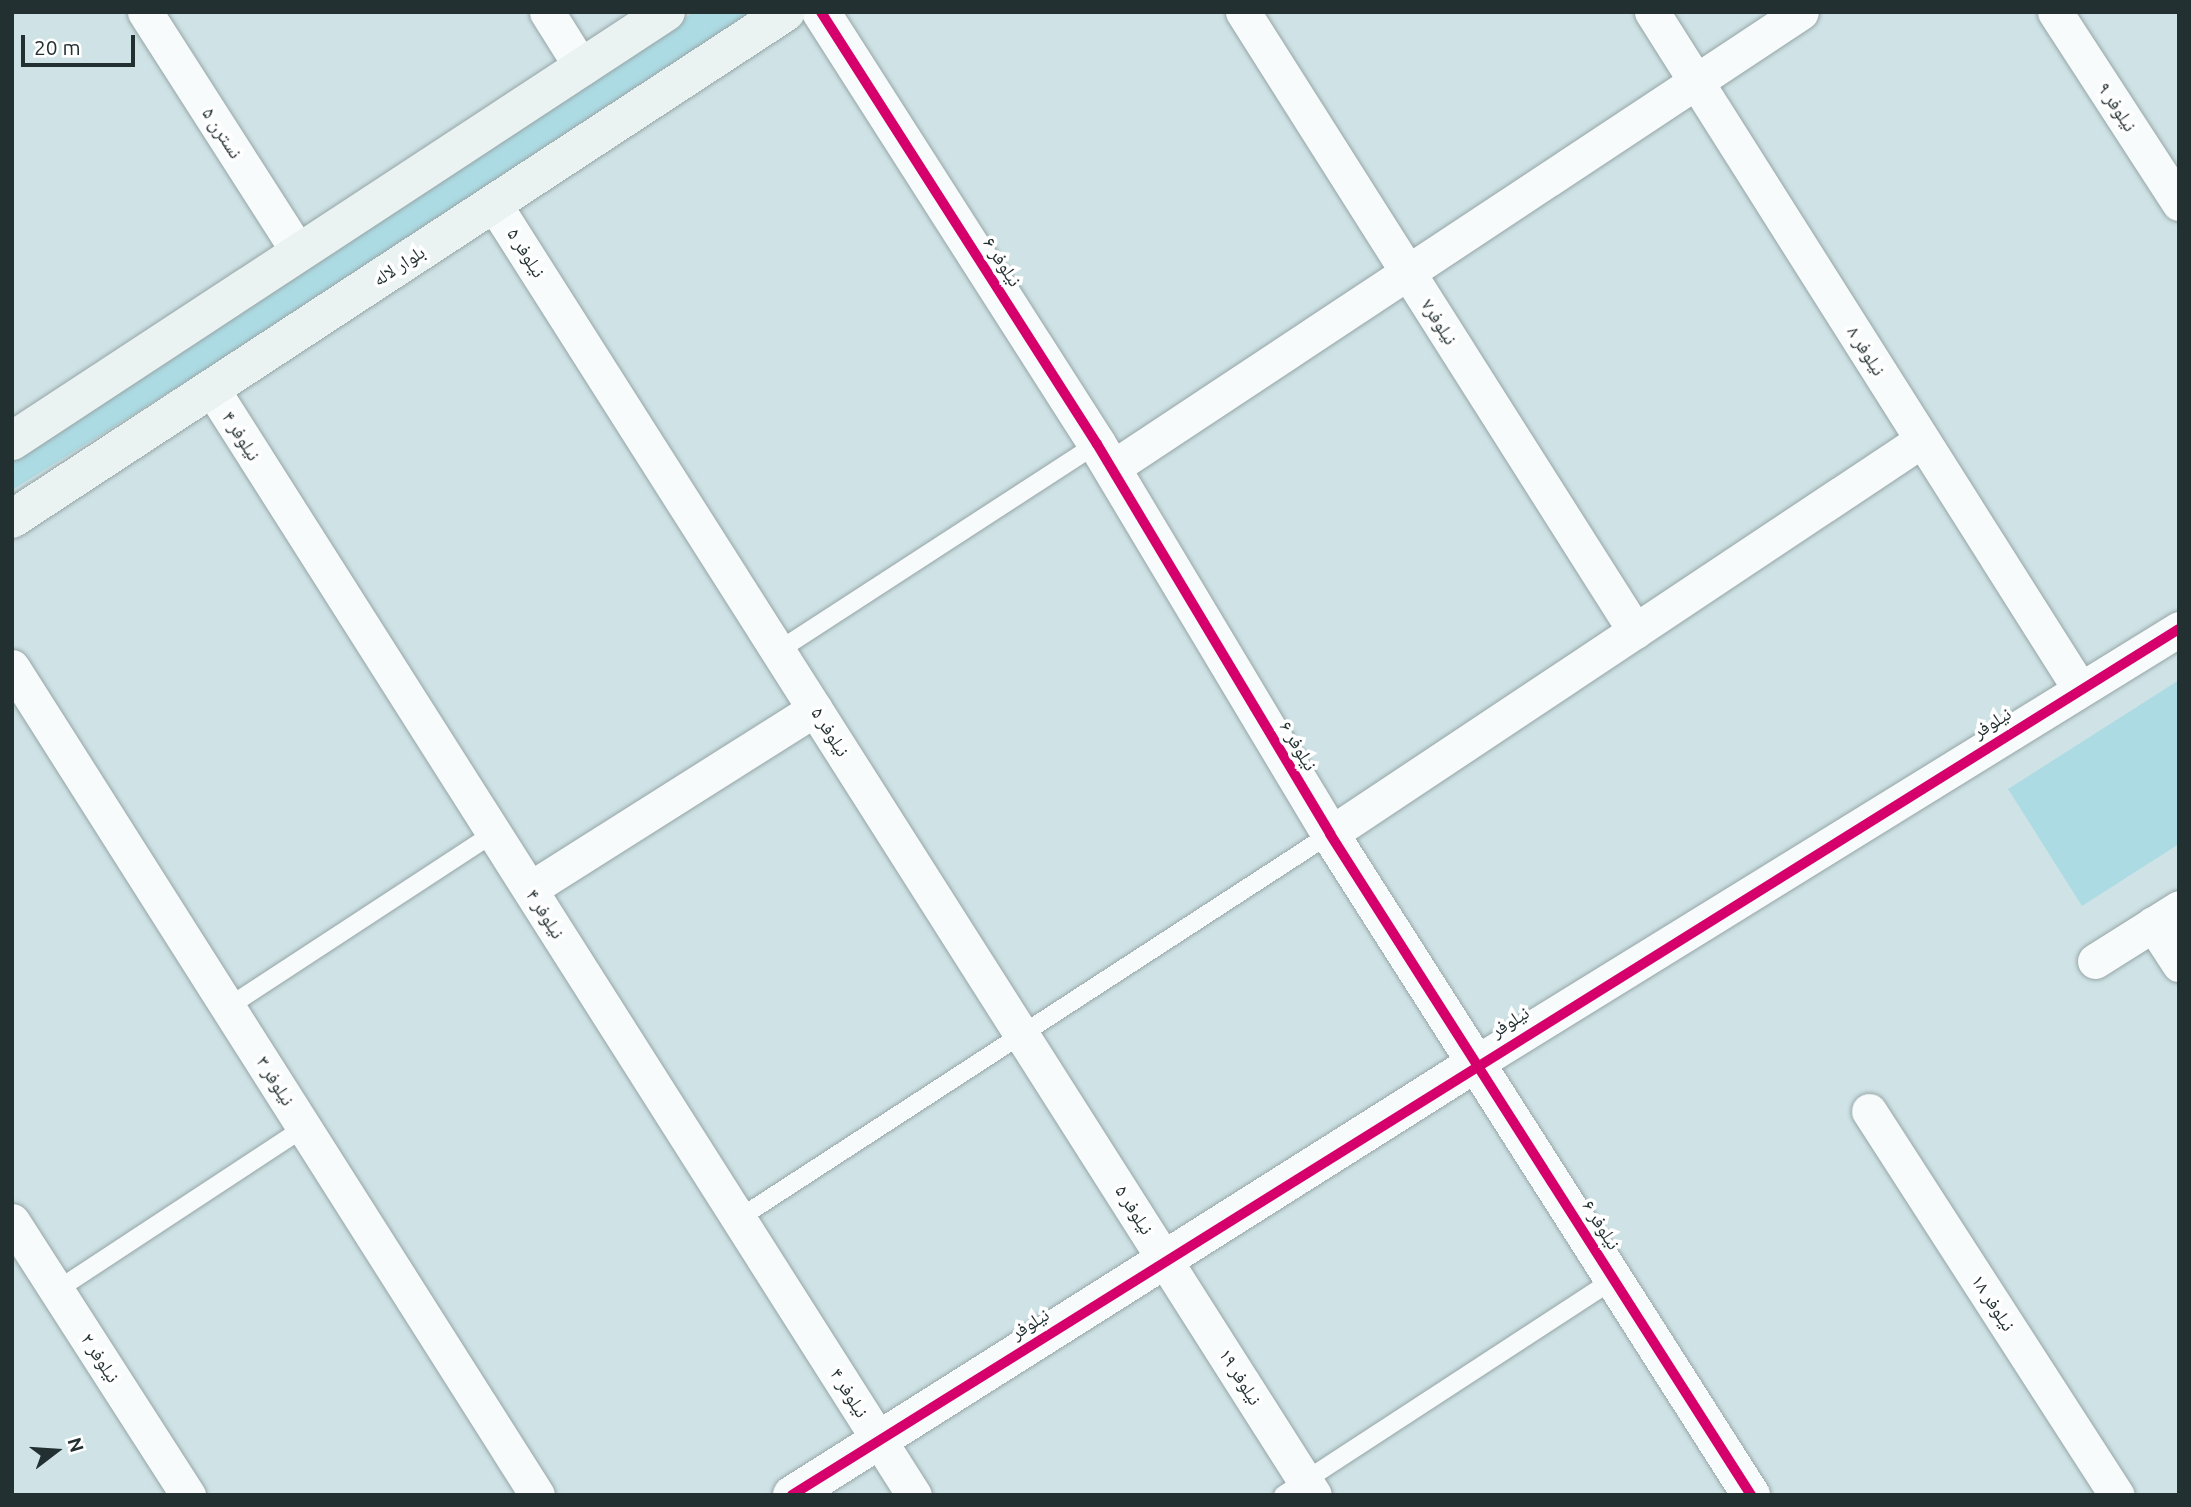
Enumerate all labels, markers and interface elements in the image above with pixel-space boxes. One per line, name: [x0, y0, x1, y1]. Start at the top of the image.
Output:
scale bar: [24, 21, 138, 65]
text: 20 m: [34, 35, 81, 59]
street label: نیلوفر ۹: [2093, 78, 2141, 136]
street label: نسترن ۵: [197, 103, 247, 163]
street label: نیلوفر ۵: [502, 224, 550, 282]
street label: نیلوفر ۶: [978, 233, 1026, 291]
street label: بلوار لاله: [369, 241, 429, 291]
street label: نیلوفر۷: [1416, 295, 1462, 349]
street label: نیلوفر ۸: [1842, 322, 1890, 380]
street label: نیلوفر ۴: [217, 407, 265, 465]
street label: نیلوفر: [1968, 702, 2016, 744]
street label: نیلوفر ۵: [806, 703, 854, 761]
street label: نیلوفر ۶: [1274, 717, 1322, 775]
street label: نیلوفر ۴: [521, 885, 569, 943]
street label: نیلوفر: [1486, 1001, 1534, 1043]
street label: نیلوفر ۳: [251, 1052, 299, 1110]
street label: نیلوفر ۵: [1110, 1181, 1158, 1239]
street label: نیلوفر ۶: [1577, 1196, 1625, 1254]
street label: نیلوفر ۱۸: [1966, 1271, 2020, 1335]
street label: نیلوفر: [1006, 1303, 1054, 1345]
street label: نیلوفر ۲: [76, 1329, 124, 1387]
street label: نیلوفر ۱۹: [1214, 1344, 1266, 1410]
street label: نیلوفر ۴: [825, 1364, 873, 1422]
north arrow: [21, 1416, 91, 1486]
text: N: [63, 1435, 89, 1455]

